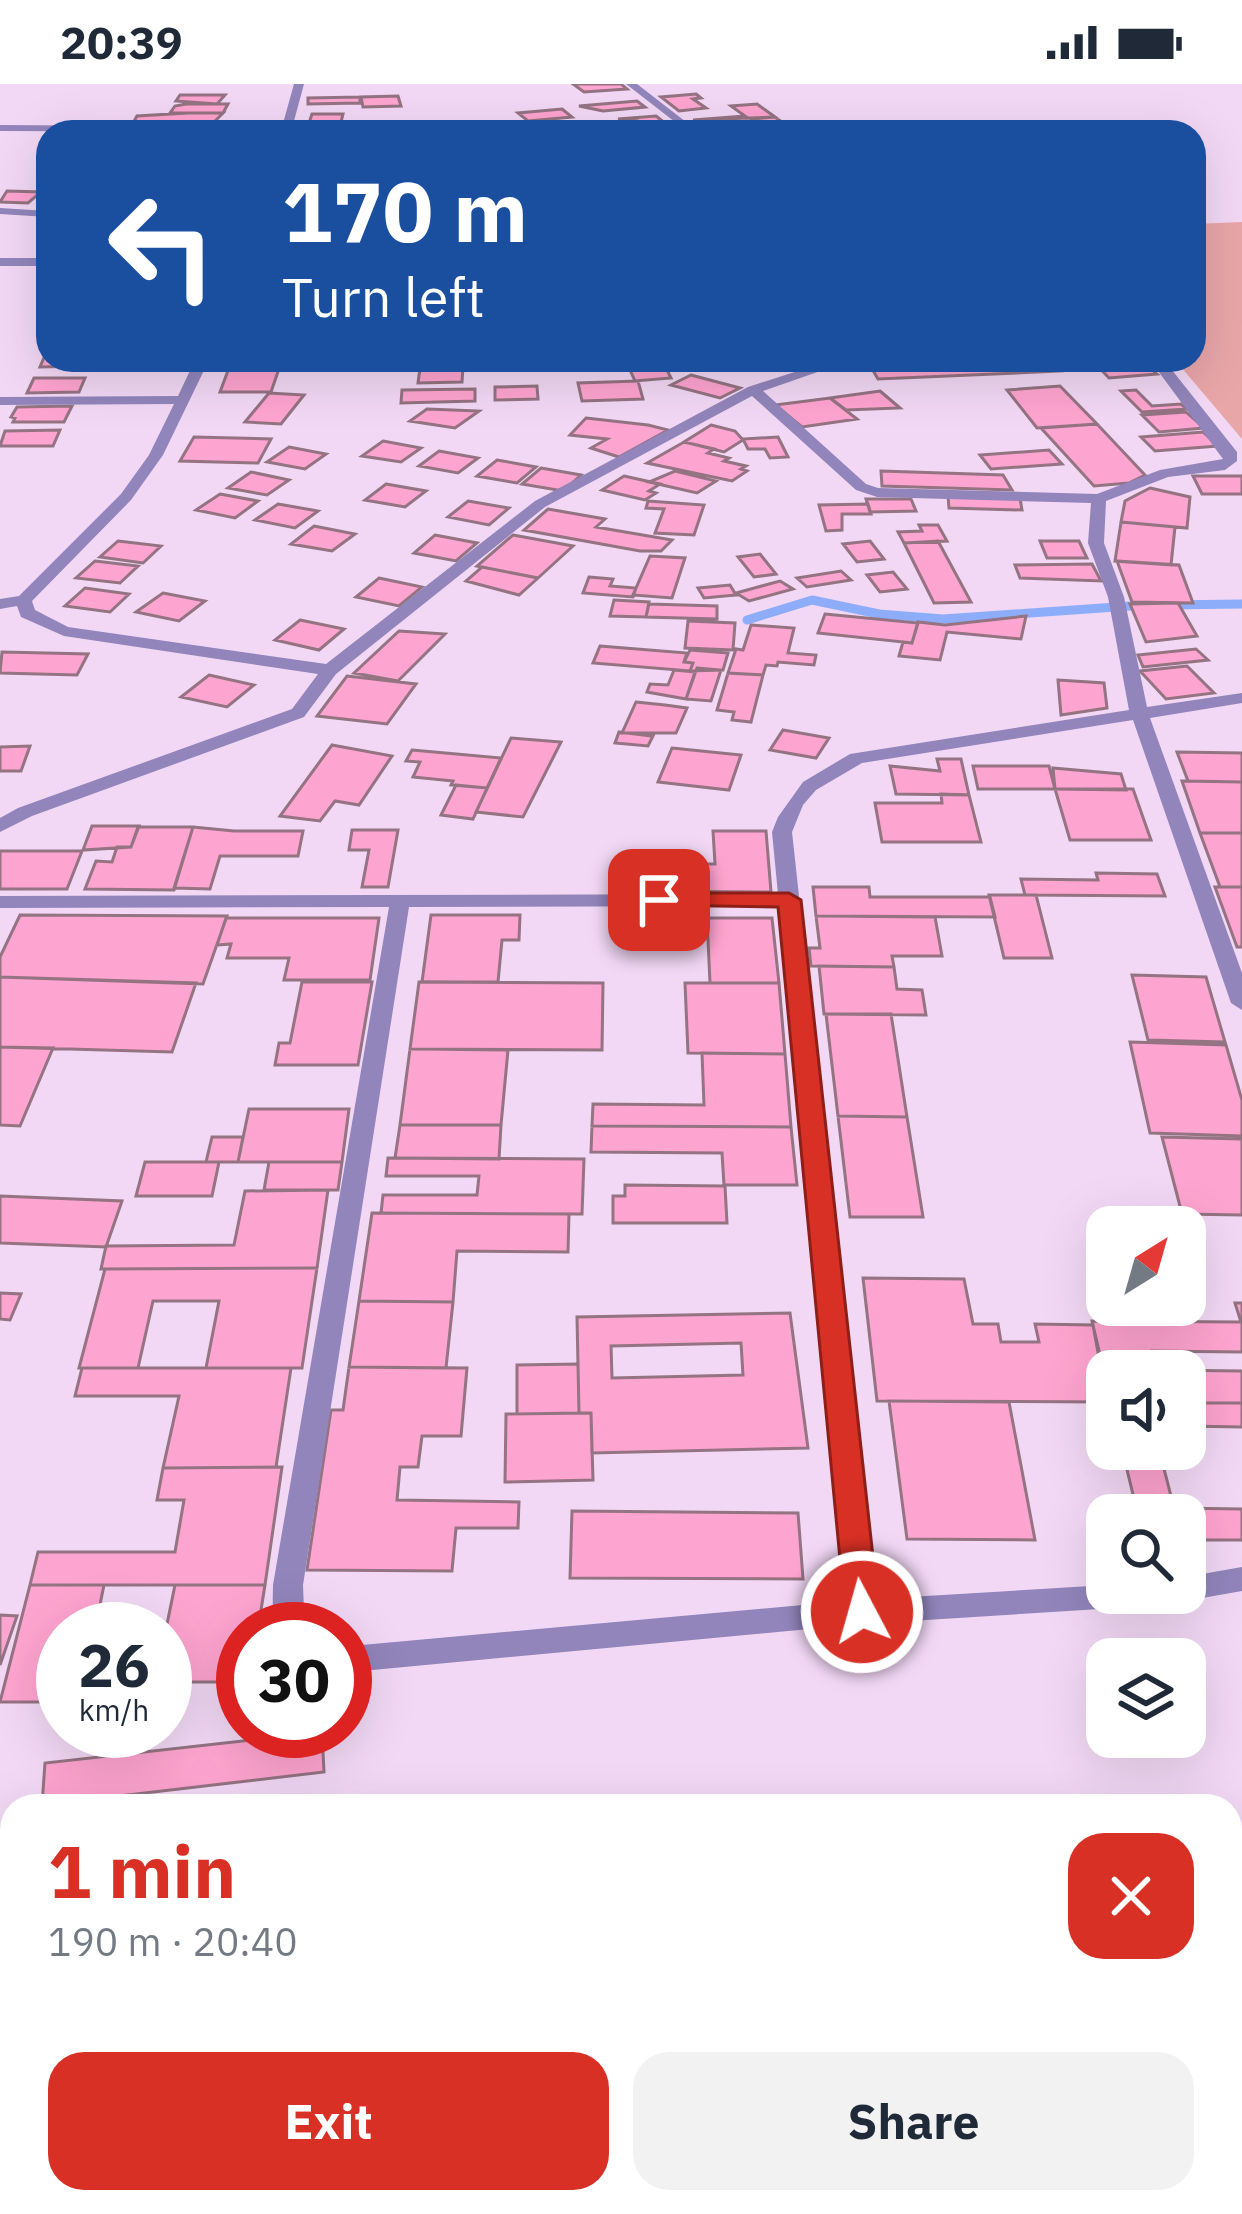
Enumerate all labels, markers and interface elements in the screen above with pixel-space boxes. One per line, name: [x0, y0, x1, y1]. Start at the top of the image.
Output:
text: 20:39: [60, 13, 183, 71]
text: 170 m: [282, 156, 528, 265]
icon: left: [84, 168, 240, 324]
text: Turn left: [282, 262, 485, 332]
pin: [608, 849, 710, 951]
icon: arrive: [626, 867, 692, 933]
north arrow: [1086, 1206, 1206, 1326]
map controls: [1086, 1206, 1206, 1758]
button: sound: [1086, 1350, 1206, 1470]
button: search: [1086, 1494, 1206, 1614]
position arrow: [799, 1549, 925, 1675]
speed limit sign: 30: [216, 1602, 372, 1758]
text: 26: [78, 1625, 150, 1704]
button: layers: [1086, 1638, 1206, 1758]
text: km/h: [79, 1690, 149, 1729]
text: 1 min: [48, 1824, 236, 1918]
button: close: [1068, 1833, 1194, 1959]
text: 190 m · 20:40: [48, 1916, 298, 1967]
button: Exit: [48, 2052, 609, 2190]
button: Share: [633, 2052, 1194, 2190]

